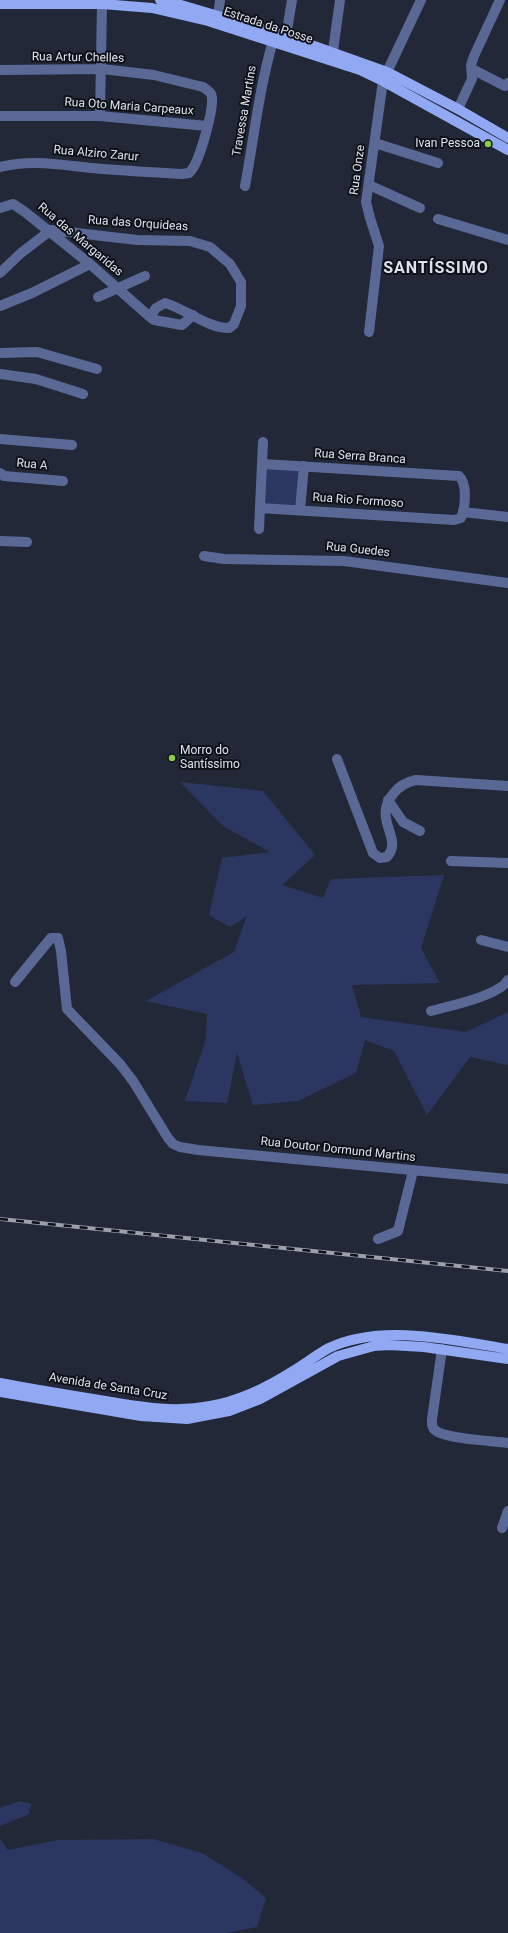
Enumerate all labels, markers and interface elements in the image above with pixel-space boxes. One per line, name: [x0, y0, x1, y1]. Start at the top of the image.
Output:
street label: Estrada da Posse: [222, 5, 314, 47]
street label: Rua Artur Chelles: [32, 50, 124, 66]
street label: Travessa Martins: [230, 64, 260, 158]
street label: Rua Oto Maria Carpeaux: [64, 95, 194, 119]
place label: Ivan Pessoa: [415, 137, 480, 151]
marker: Ivan Pessoa: [483, 139, 493, 149]
street label: Rua Alziro Zarur: [53, 143, 139, 165]
street label: Rua Onze: [347, 144, 369, 196]
street label: Rua das Margaridas: [35, 200, 125, 280]
street label: Rua das Orquideas: [87, 213, 189, 235]
district label: SANTÍSSIMO: [383, 259, 489, 279]
street label: Rua Serra Branca: [314, 447, 406, 467]
street label: Rua A: [16, 456, 48, 474]
street label: Rua Rio Formoso: [312, 491, 404, 511]
street label: Rua Guedes: [325, 539, 391, 561]
place label: Morro do Santíssimo: [180, 744, 240, 772]
marker: Morro do Santíssimo: [167, 753, 177, 763]
street label: Rua Doutor Dormund Martins: [260, 1135, 416, 1165]
street label: Avenida de Santa Cruz: [48, 1371, 168, 1403]

